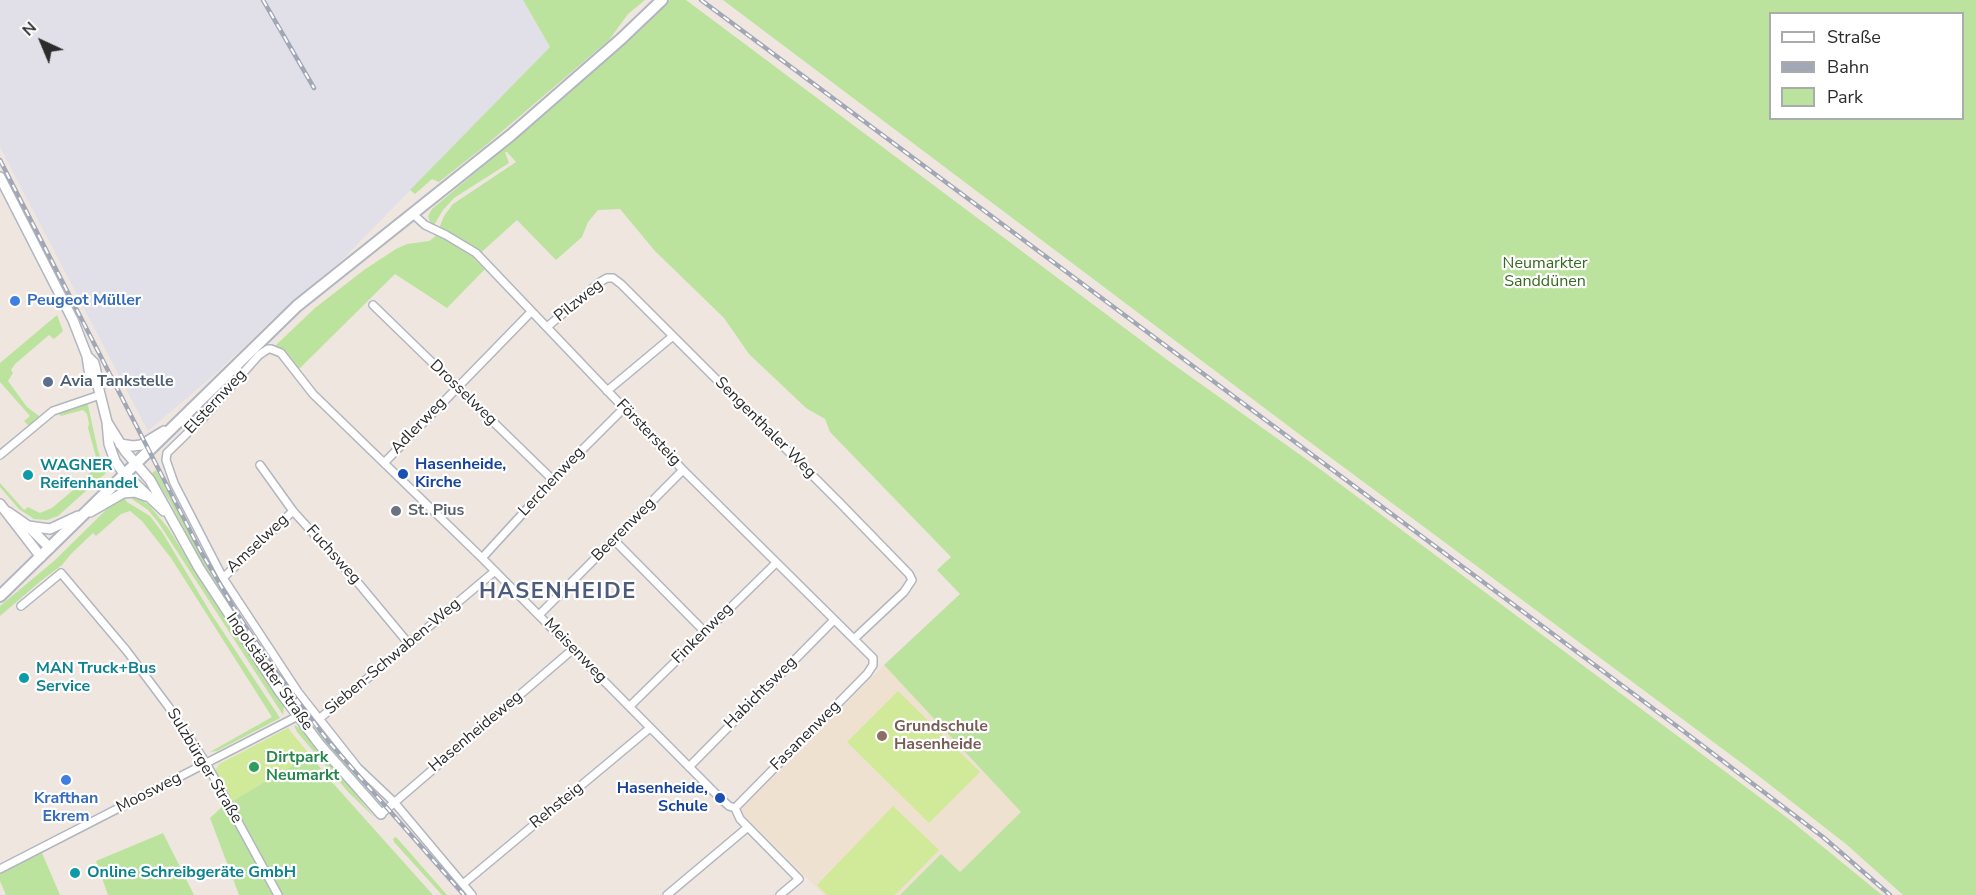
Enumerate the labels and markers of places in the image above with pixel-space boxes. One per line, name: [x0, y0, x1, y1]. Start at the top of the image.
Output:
place label: Peugeot Müller: [27, 291, 141, 311]
marker: Peugeot Müller: [8, 294, 22, 308]
place label: Avia Tankstelle: [60, 372, 174, 392]
marker: Avia Tankstelle: [41, 375, 55, 389]
place label: Hasenheide, Kirche: [415, 455, 506, 493]
place label: WAGNER Reifenhandel: [40, 456, 138, 494]
marker: Hasenheide, Kirche: [396, 467, 410, 481]
marker: WAGNER Reifenhandel: [21, 468, 35, 482]
place label: St. Pius: [408, 501, 464, 521]
marker: St. Pius: [389, 504, 403, 518]
place label: MAN Truck+Bus Service: [36, 659, 156, 697]
marker: MAN Truck+Bus Service: [17, 671, 31, 685]
place label: Grundschule Hasenheide: [894, 717, 988, 755]
marker: Grundschule Hasenheide: [875, 729, 889, 743]
place label: Dirtpark Neumarkt: [266, 748, 339, 786]
marker: Dirtpark Neumarkt: [247, 760, 261, 774]
marker: Krafthan Ekrem: [59, 773, 73, 787]
place label: Hasenheide, Schule: [617, 779, 708, 817]
place label: Krafthan Ekrem: [34, 789, 98, 827]
marker: Hasenheide, Schule: [713, 791, 727, 805]
place label: Online Schreibgeräte GmbH: [87, 863, 296, 883]
marker: Online Schreibgeräte GmbH: [68, 866, 82, 880]

